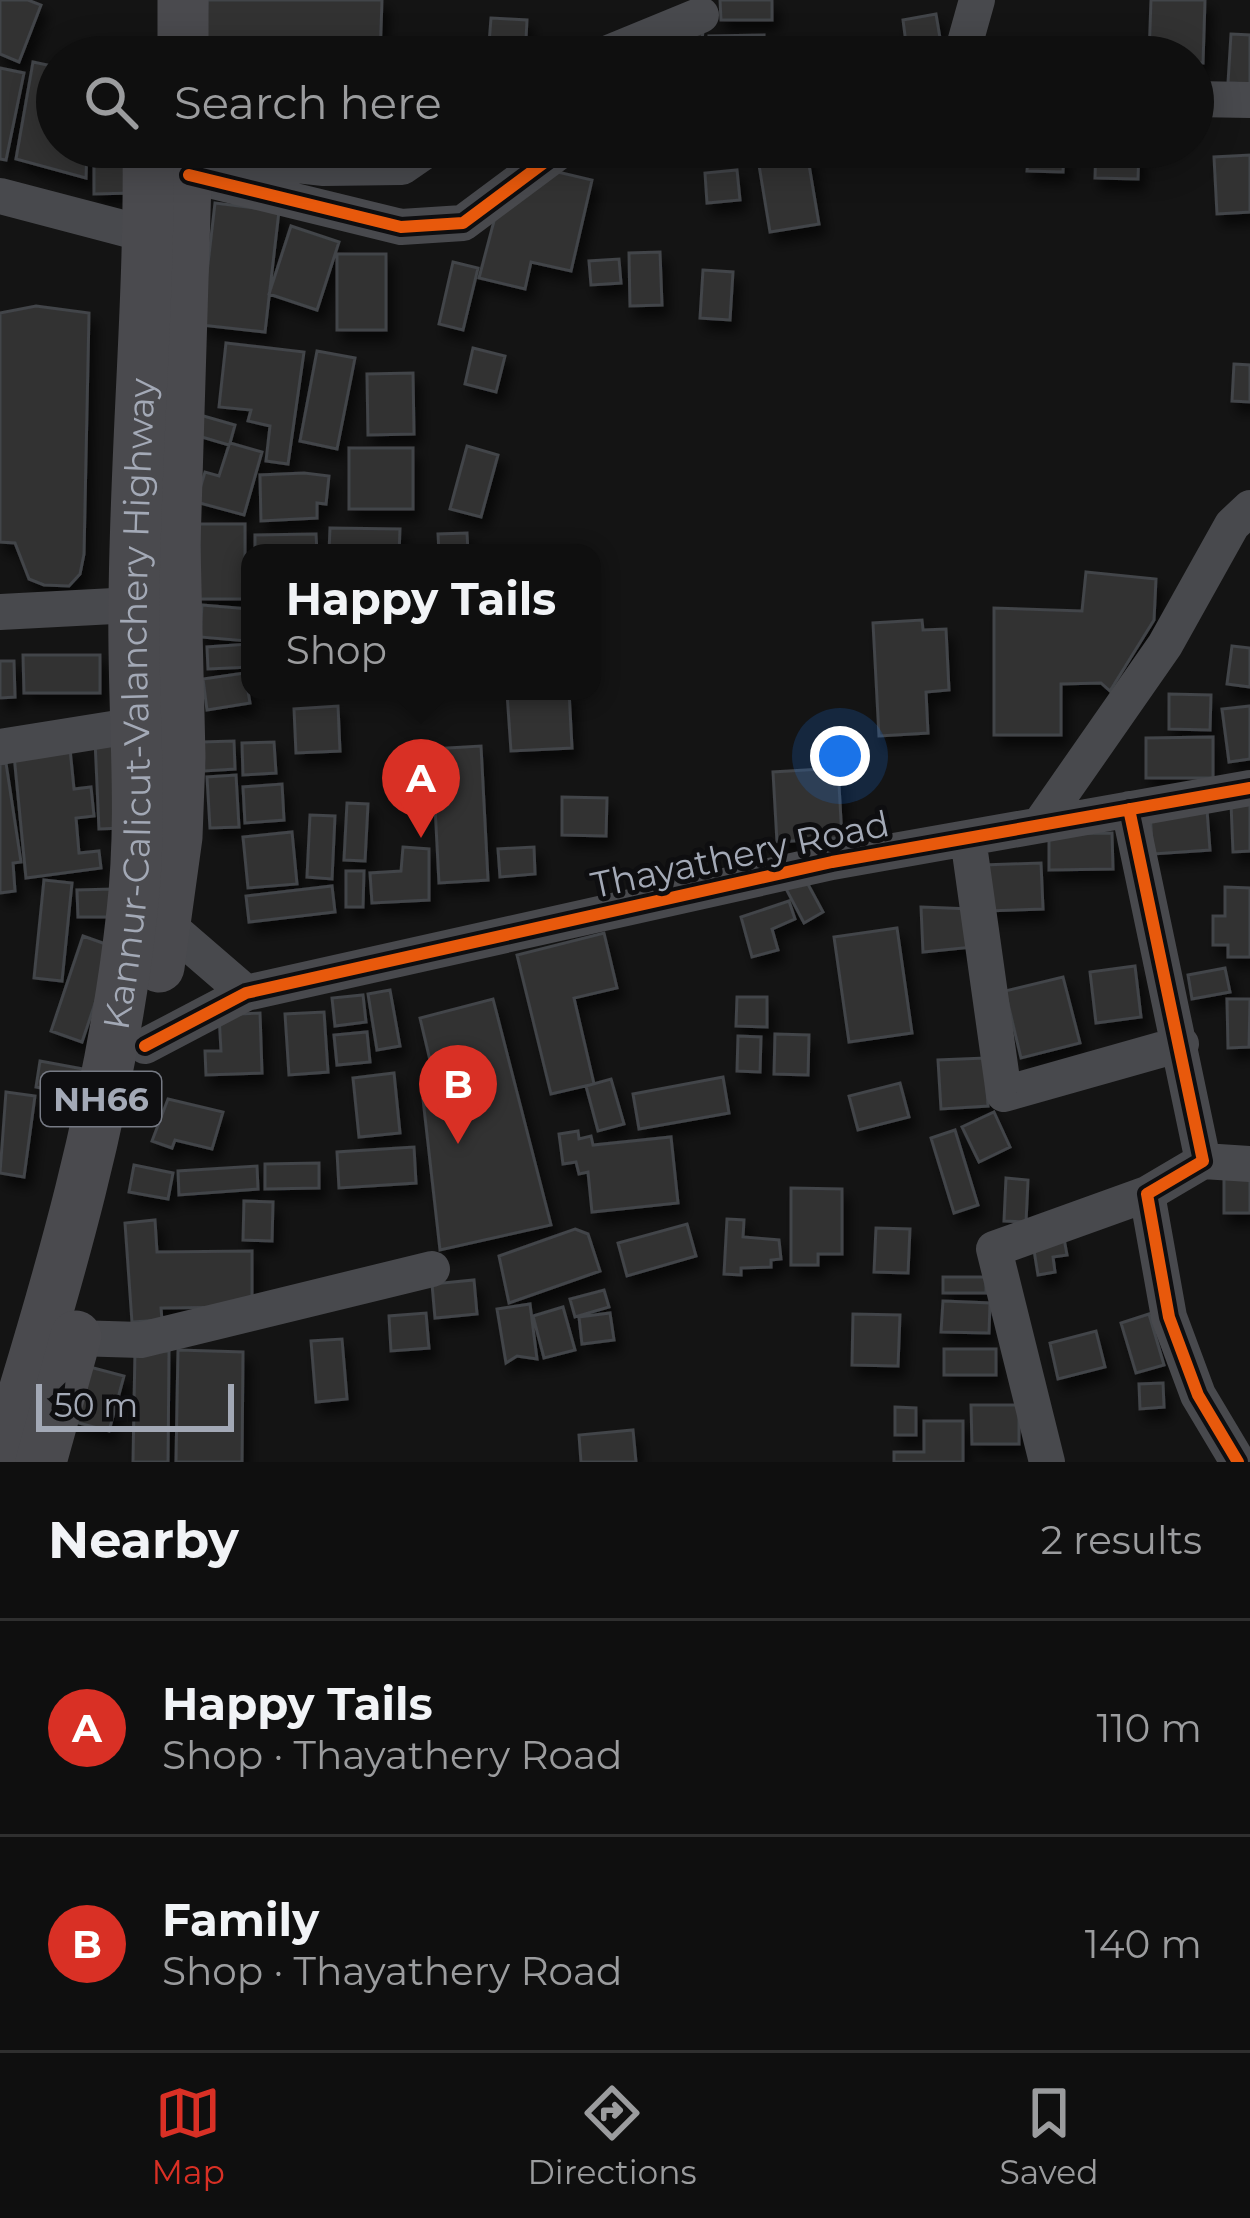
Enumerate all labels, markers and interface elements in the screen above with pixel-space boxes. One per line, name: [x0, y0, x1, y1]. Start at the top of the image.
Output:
search box: [36, 36, 1214, 168]
icon: search: [78, 69, 144, 135]
text: Search here: [174, 75, 442, 130]
street label: Kannur-Calicut-Valanchery Highway: [94, 377, 164, 1033]
popup: [241, 544, 601, 700]
text: Happy Tails: [286, 571, 556, 626]
text: Shop: [286, 626, 387, 674]
your location: [810, 726, 870, 786]
pin: A: [382, 739, 460, 838]
street label: Thayathery Road: [587, 801, 893, 907]
pin: B: [419, 1045, 497, 1144]
road number: NH66: [41, 1072, 161, 1126]
scale bar: [36, 1378, 234, 1431]
text: 50 m: [54, 1385, 138, 1425]
text: Nearby: [48, 1509, 239, 1571]
text: 2 results: [1041, 1516, 1202, 1564]
text: Happy Tails: [162, 1676, 433, 1731]
text: A: [72, 1704, 102, 1752]
text: 110 m: [1096, 1704, 1202, 1752]
text: Shop · Thayathery Road: [162, 1731, 622, 1779]
text: Family: [162, 1892, 319, 1947]
text: B: [72, 1920, 102, 1968]
text: 140 m: [1085, 1920, 1202, 1968]
text: Shop · Thayathery Road: [162, 1947, 622, 1995]
tab: Map: [151, 2080, 225, 2192]
tab: Directions: [528, 2080, 697, 2192]
tab: Saved: [999, 2080, 1099, 2192]

